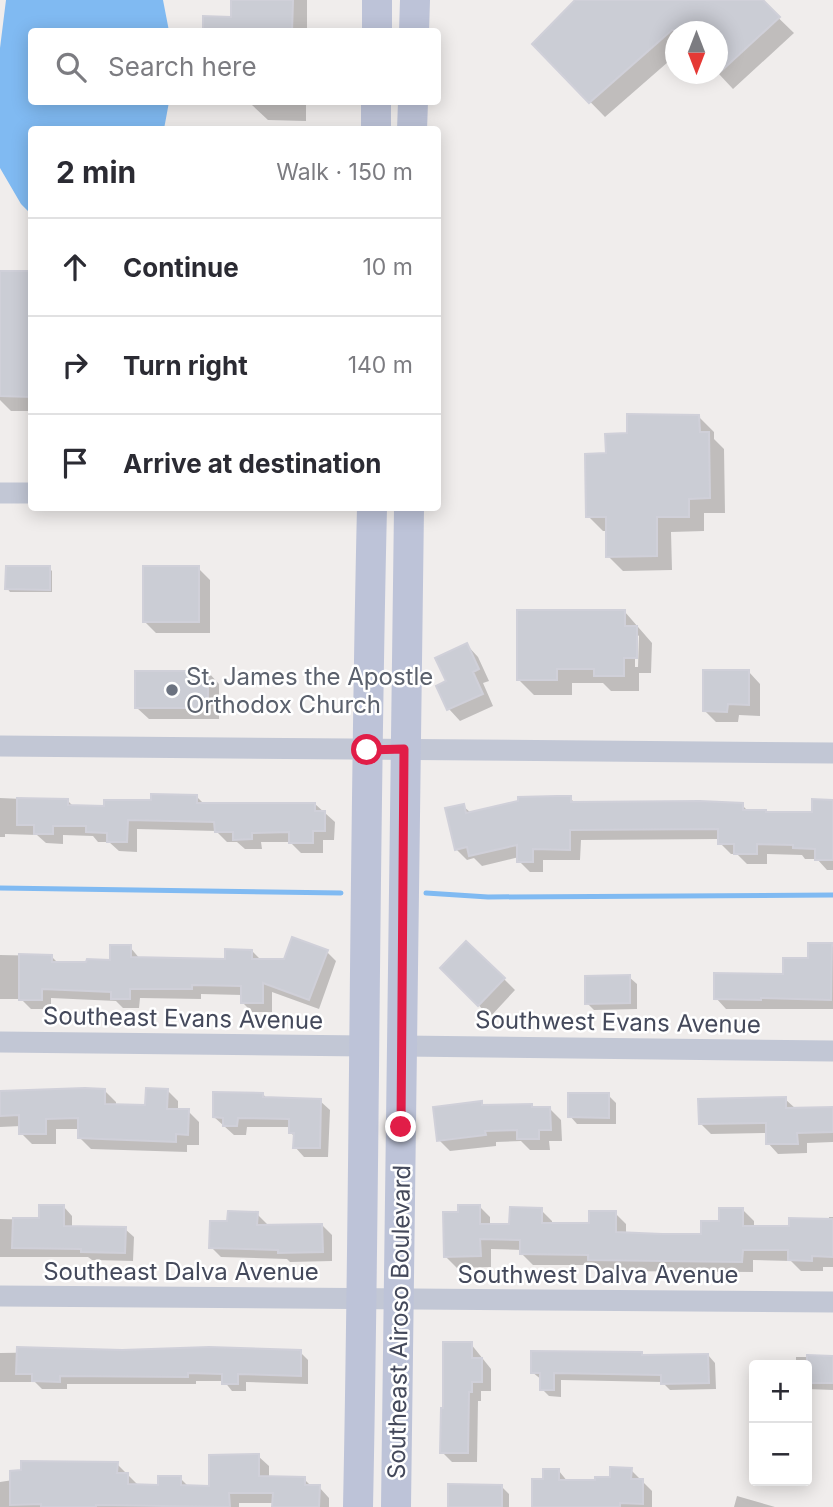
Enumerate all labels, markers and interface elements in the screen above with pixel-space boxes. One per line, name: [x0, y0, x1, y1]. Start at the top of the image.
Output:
north arrow: [665, 21, 728, 84]
search box: [28, 28, 441, 105]
icon: search: [52, 48, 90, 86]
text: Search here: [108, 51, 257, 82]
text: 2 min: [56, 154, 136, 190]
text: Walk · 150 m: [276, 158, 413, 186]
icon: ahead: [56, 248, 94, 286]
text: Continue: [123, 252, 239, 283]
text: 10 m: [363, 253, 413, 281]
icon: right: [56, 346, 94, 384]
text: Turn right: [123, 350, 248, 381]
text: 140 m: [348, 351, 413, 379]
icon: arrive: [56, 444, 94, 482]
text: Arrive at destination: [123, 448, 382, 479]
place label: St. James the Apostle Orthodox Church: [186, 662, 433, 719]
marker: St. James the Apostle Orthodox Church: [164, 682, 180, 698]
route start: [351, 734, 382, 765]
street label: Southeast Evans Avenue: [43, 1001, 323, 1035]
street label: Southwest Evans Avenue: [475, 1005, 761, 1039]
route end: [385, 1111, 416, 1142]
street label: Southeast Airoso Boulevard: [382, 1165, 416, 1479]
street label: Southeast Dalva Avenue: [43, 1257, 319, 1286]
street label: Southwest Dalva Avenue: [457, 1260, 739, 1289]
map controls: [749, 1360, 812, 1486]
button: +: [749, 1360, 812, 1423]
button: −: [749, 1423, 812, 1486]

